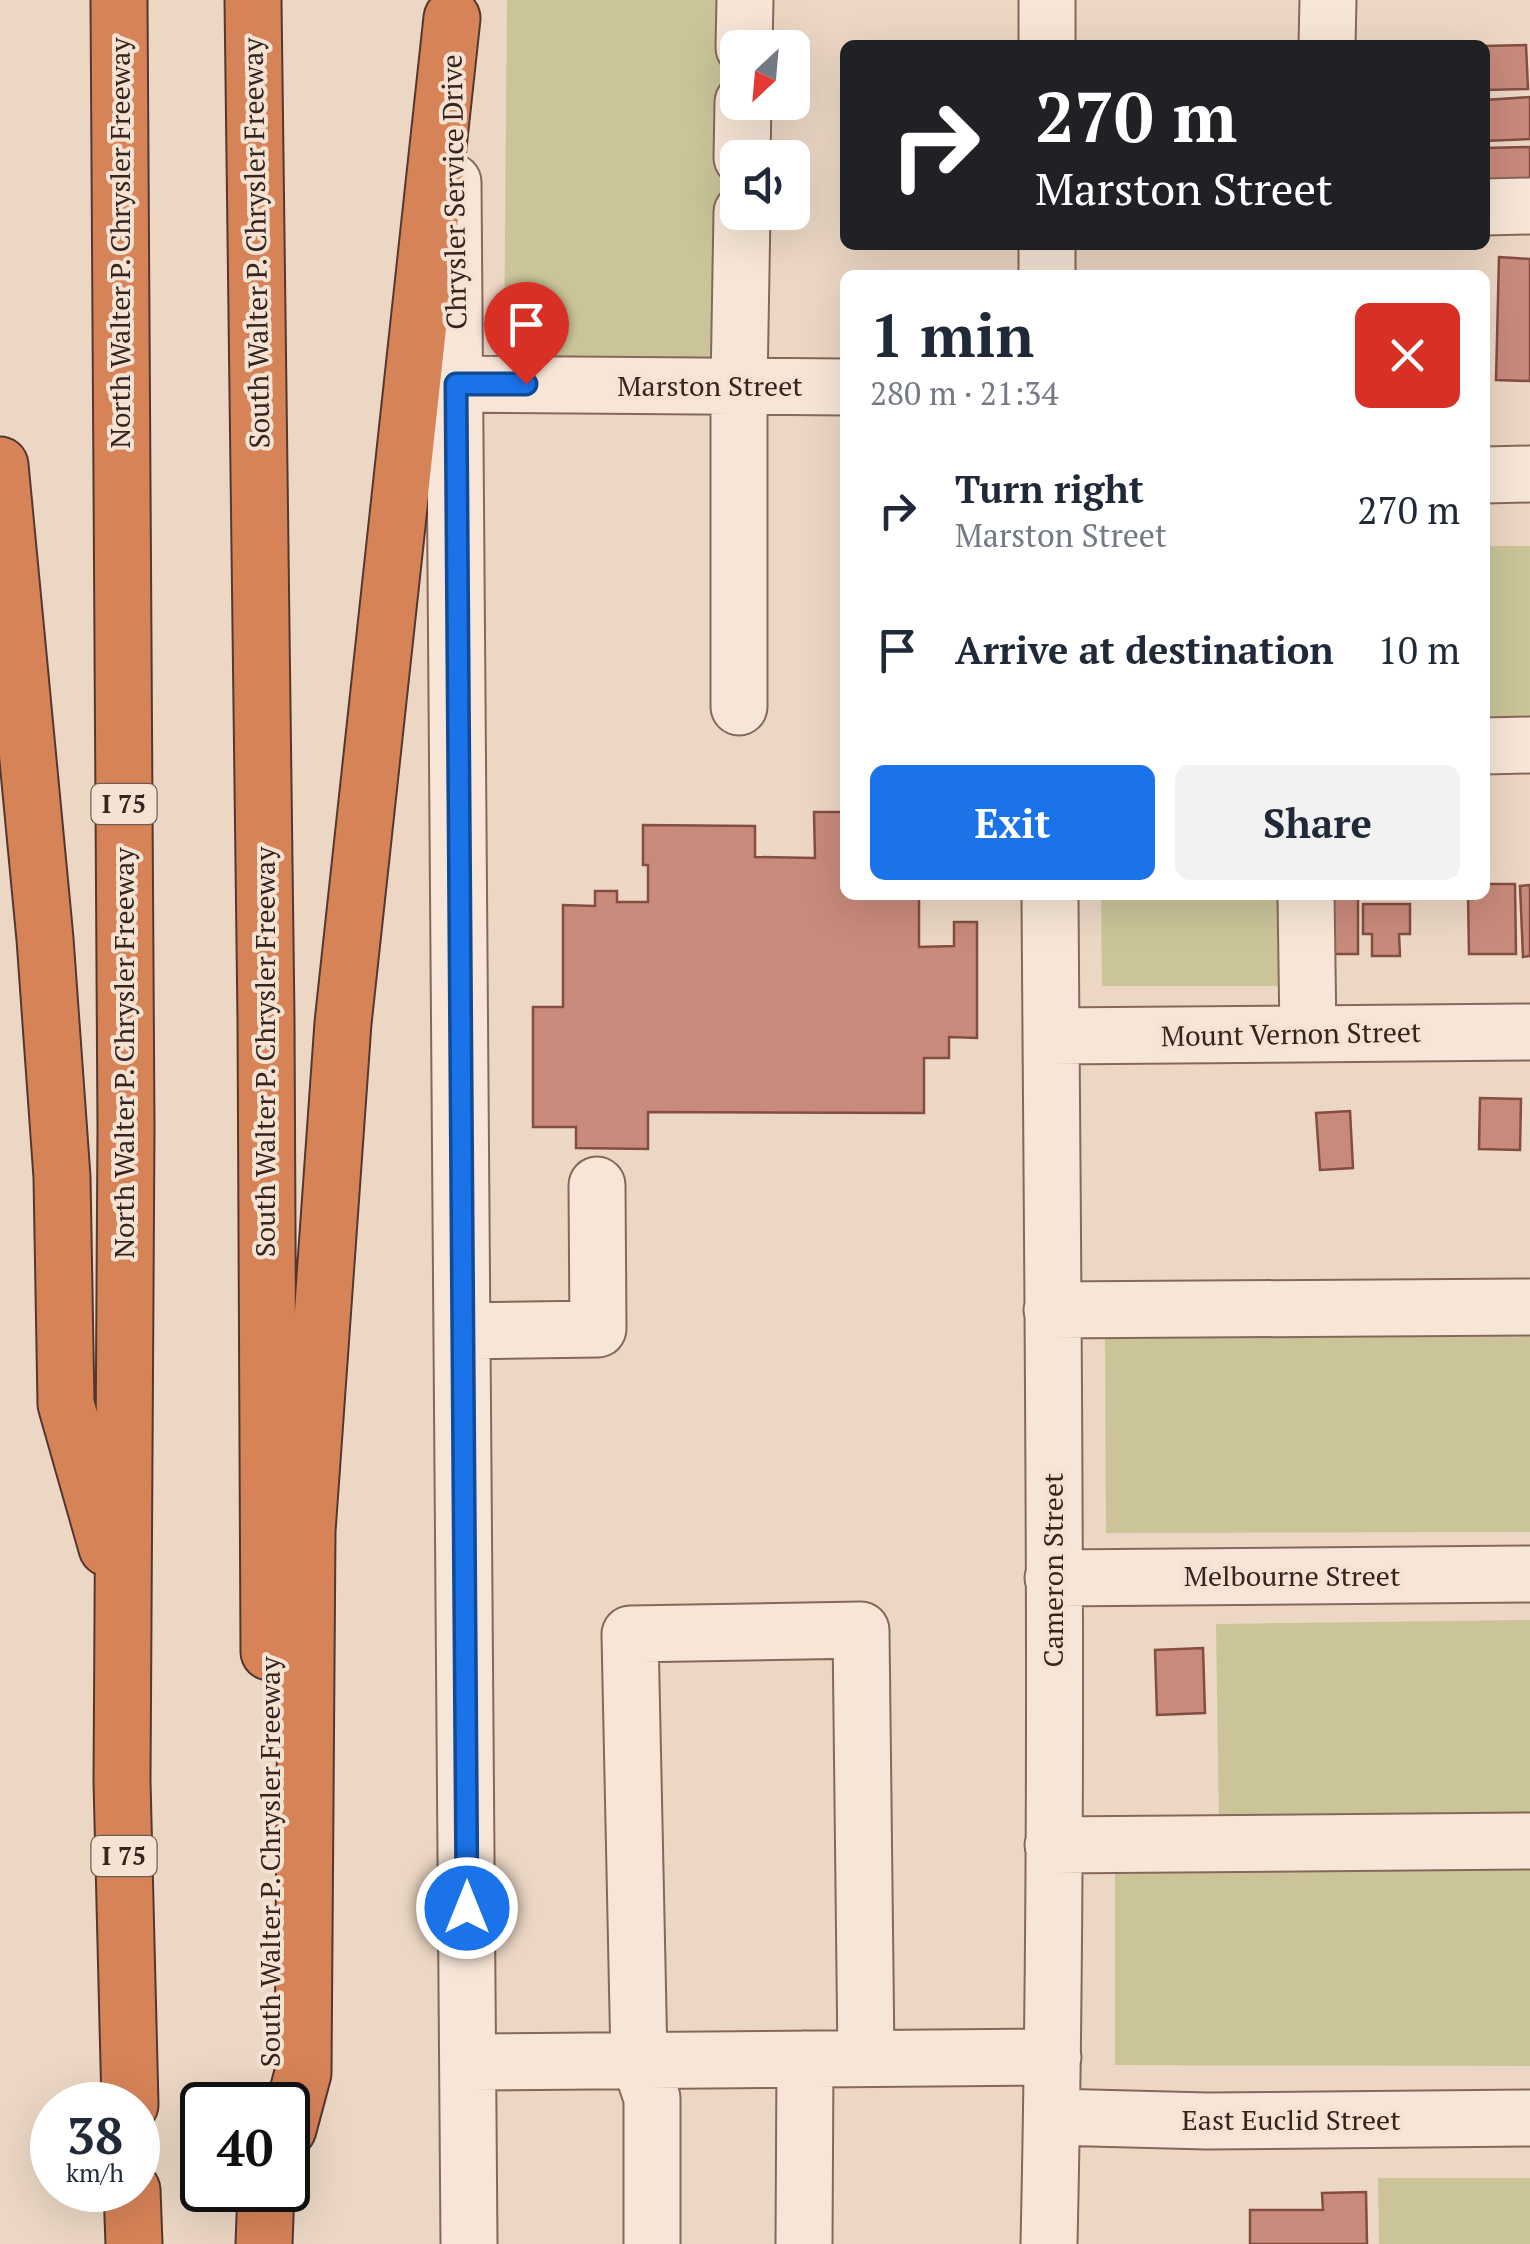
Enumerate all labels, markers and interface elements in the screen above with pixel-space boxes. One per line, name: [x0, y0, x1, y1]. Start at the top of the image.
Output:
north arrow: [720, 30, 810, 120]
map controls: [720, 30, 810, 230]
street label: North Walter P. Chrysler Freeway: [101, 37, 138, 448]
street label: South Walter P. Chrysler Freeway: [233, 37, 278, 449]
street label: Chrysler Service Drive: [433, 54, 474, 330]
text: 270 m: [1035, 69, 1237, 162]
icon: right: [870, 80, 1000, 210]
button: sound: [720, 140, 810, 230]
text: Marston Street: [1035, 158, 1333, 218]
pin: [484, 282, 569, 385]
text: 1 min: [870, 295, 1034, 374]
icon: arrive: [499, 297, 554, 352]
button: close: [1355, 303, 1460, 408]
street label: Marston Street: [617, 367, 803, 404]
text: 280 m · 21:34: [870, 372, 1058, 414]
text: Turn right: [955, 464, 1144, 514]
icon: right: [870, 483, 925, 538]
text: 270 m: [1357, 485, 1460, 535]
text: Marston Street: [955, 514, 1167, 556]
icon: arrive: [870, 623, 925, 678]
text: Arrive at destination: [955, 625, 1334, 675]
text: 10 m: [1377, 625, 1460, 675]
button: Exit: [870, 765, 1155, 880]
button: Share: [1175, 765, 1460, 880]
road number: I 75: [92, 784, 156, 824]
street label: South Walter P. Chrysler Freeway: [246, 846, 283, 1257]
street label: North Walter P. Chrysler Freeway: [105, 847, 142, 1258]
street label: Mount Vernon Street: [1160, 1013, 1422, 1054]
street label: Cameron Street: [1034, 1472, 1071, 1667]
street label: Melbourne Street: [1184, 1557, 1401, 1594]
street label: South Walter P. Chrysler Freeway: [251, 1656, 288, 2067]
road number: I 75: [92, 1836, 156, 1876]
position arrow: [415, 1856, 519, 1960]
speed limit sign: 40: [180, 2082, 310, 2212]
street label: East Euclid Street: [1181, 2101, 1401, 2138]
text: 38: [67, 2102, 123, 2168]
text: km/h: [66, 2156, 124, 2189]

